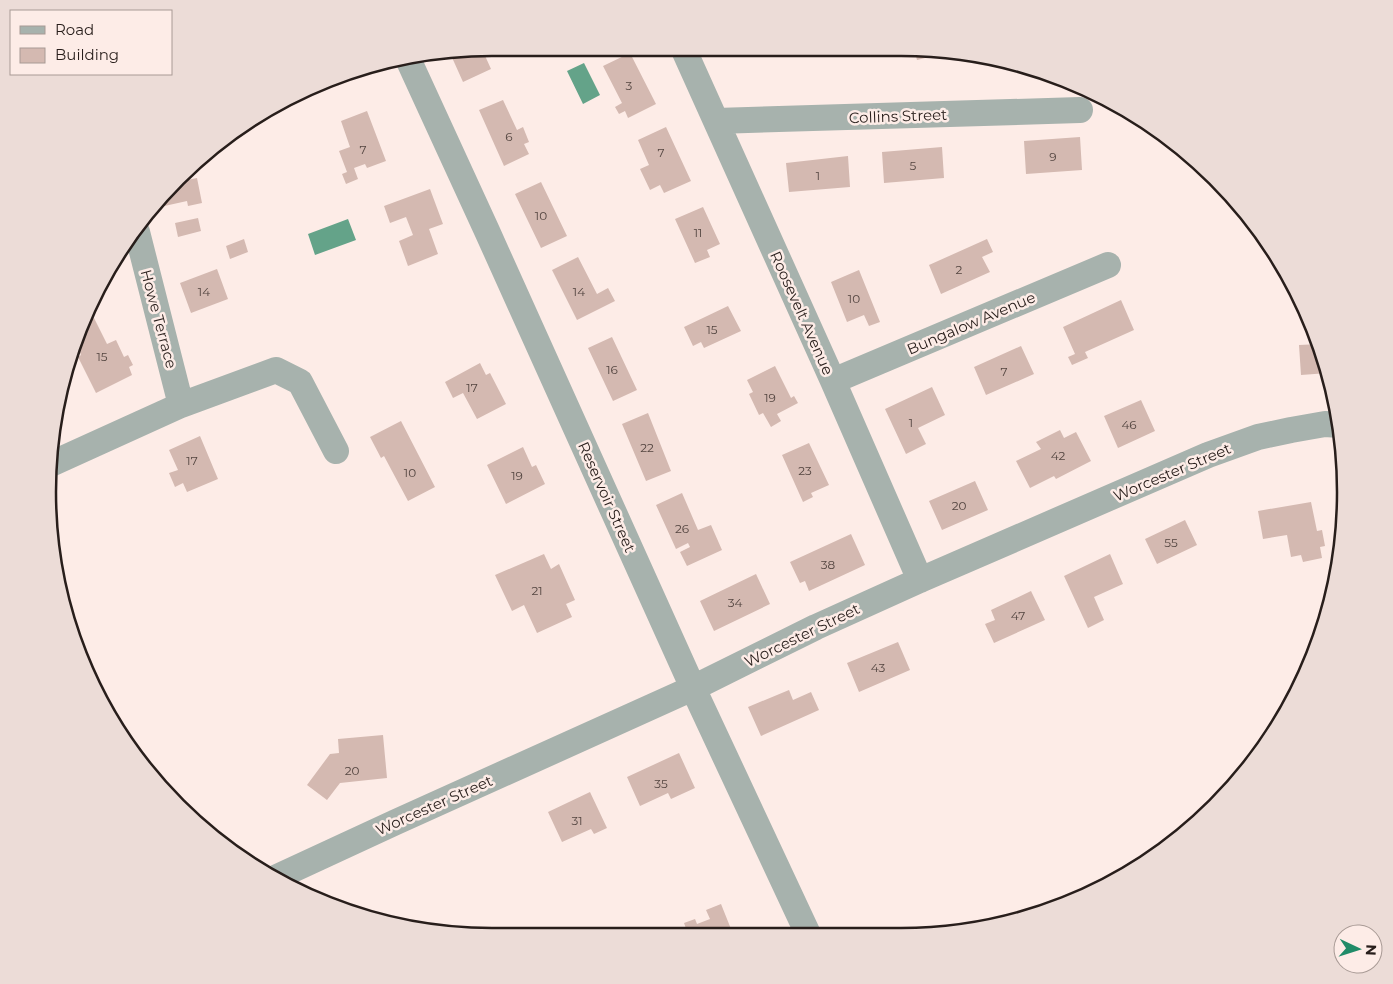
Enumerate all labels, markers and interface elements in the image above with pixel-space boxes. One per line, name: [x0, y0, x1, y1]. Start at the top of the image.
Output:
legend: [10, 10, 172, 75]
text: Road: [55, 20, 94, 39]
text: Building: [55, 45, 119, 64]
house number: 3: [626, 78, 633, 93]
street label: Collins Street: [848, 105, 948, 127]
house number: 6: [505, 129, 513, 144]
house number: 7: [359, 142, 367, 157]
house number: 7: [657, 145, 665, 160]
house number: 9: [1049, 149, 1057, 164]
house number: 5: [910, 158, 917, 173]
house number: 1: [816, 168, 820, 183]
house number: 10: [535, 208, 547, 223]
house number: 11: [694, 225, 702, 240]
street label: Roosevelt Avenue: [766, 248, 838, 378]
house number: 2: [956, 262, 963, 277]
street label: Howe Terrace: [137, 267, 181, 371]
house number: 14: [198, 284, 210, 299]
house number: 14: [573, 284, 585, 299]
street label: Bungalow Avenue: [904, 287, 1038, 359]
house number: 10: [848, 291, 860, 306]
house number: 15: [706, 322, 718, 337]
house number: 15: [96, 349, 108, 364]
house number: 16: [606, 362, 618, 377]
house number: 7: [1000, 364, 1008, 379]
house number: 17: [466, 380, 478, 395]
house number: 19: [764, 390, 776, 405]
house number: 1: [909, 415, 913, 430]
house number: 46: [1121, 417, 1137, 432]
street label: Reservoir Street: [574, 439, 640, 555]
street label: Worcester Street: [1110, 439, 1234, 505]
house number: 22: [640, 440, 654, 455]
house number: 42: [1051, 448, 1066, 463]
house number: 17: [186, 453, 198, 468]
house number: 23: [798, 463, 812, 478]
house number: 10: [404, 465, 416, 480]
house number: 19: [511, 468, 523, 483]
house number: 20: [952, 498, 966, 513]
house number: 26: [675, 521, 689, 536]
house number: 55: [1164, 535, 1178, 550]
house number: 38: [821, 557, 836, 572]
house number: 21: [531, 583, 543, 598]
house number: 34: [728, 595, 742, 610]
street label: Worcester Street: [741, 599, 863, 671]
house number: 47: [1011, 608, 1025, 623]
house number: 43: [871, 660, 885, 675]
house number: 20: [345, 763, 359, 778]
street label: Worcester Street: [373, 771, 495, 839]
house number: 35: [654, 776, 668, 791]
house number: 31: [571, 813, 583, 828]
north arrow: [1333, 924, 1383, 974]
text: N: [1362, 944, 1380, 956]

